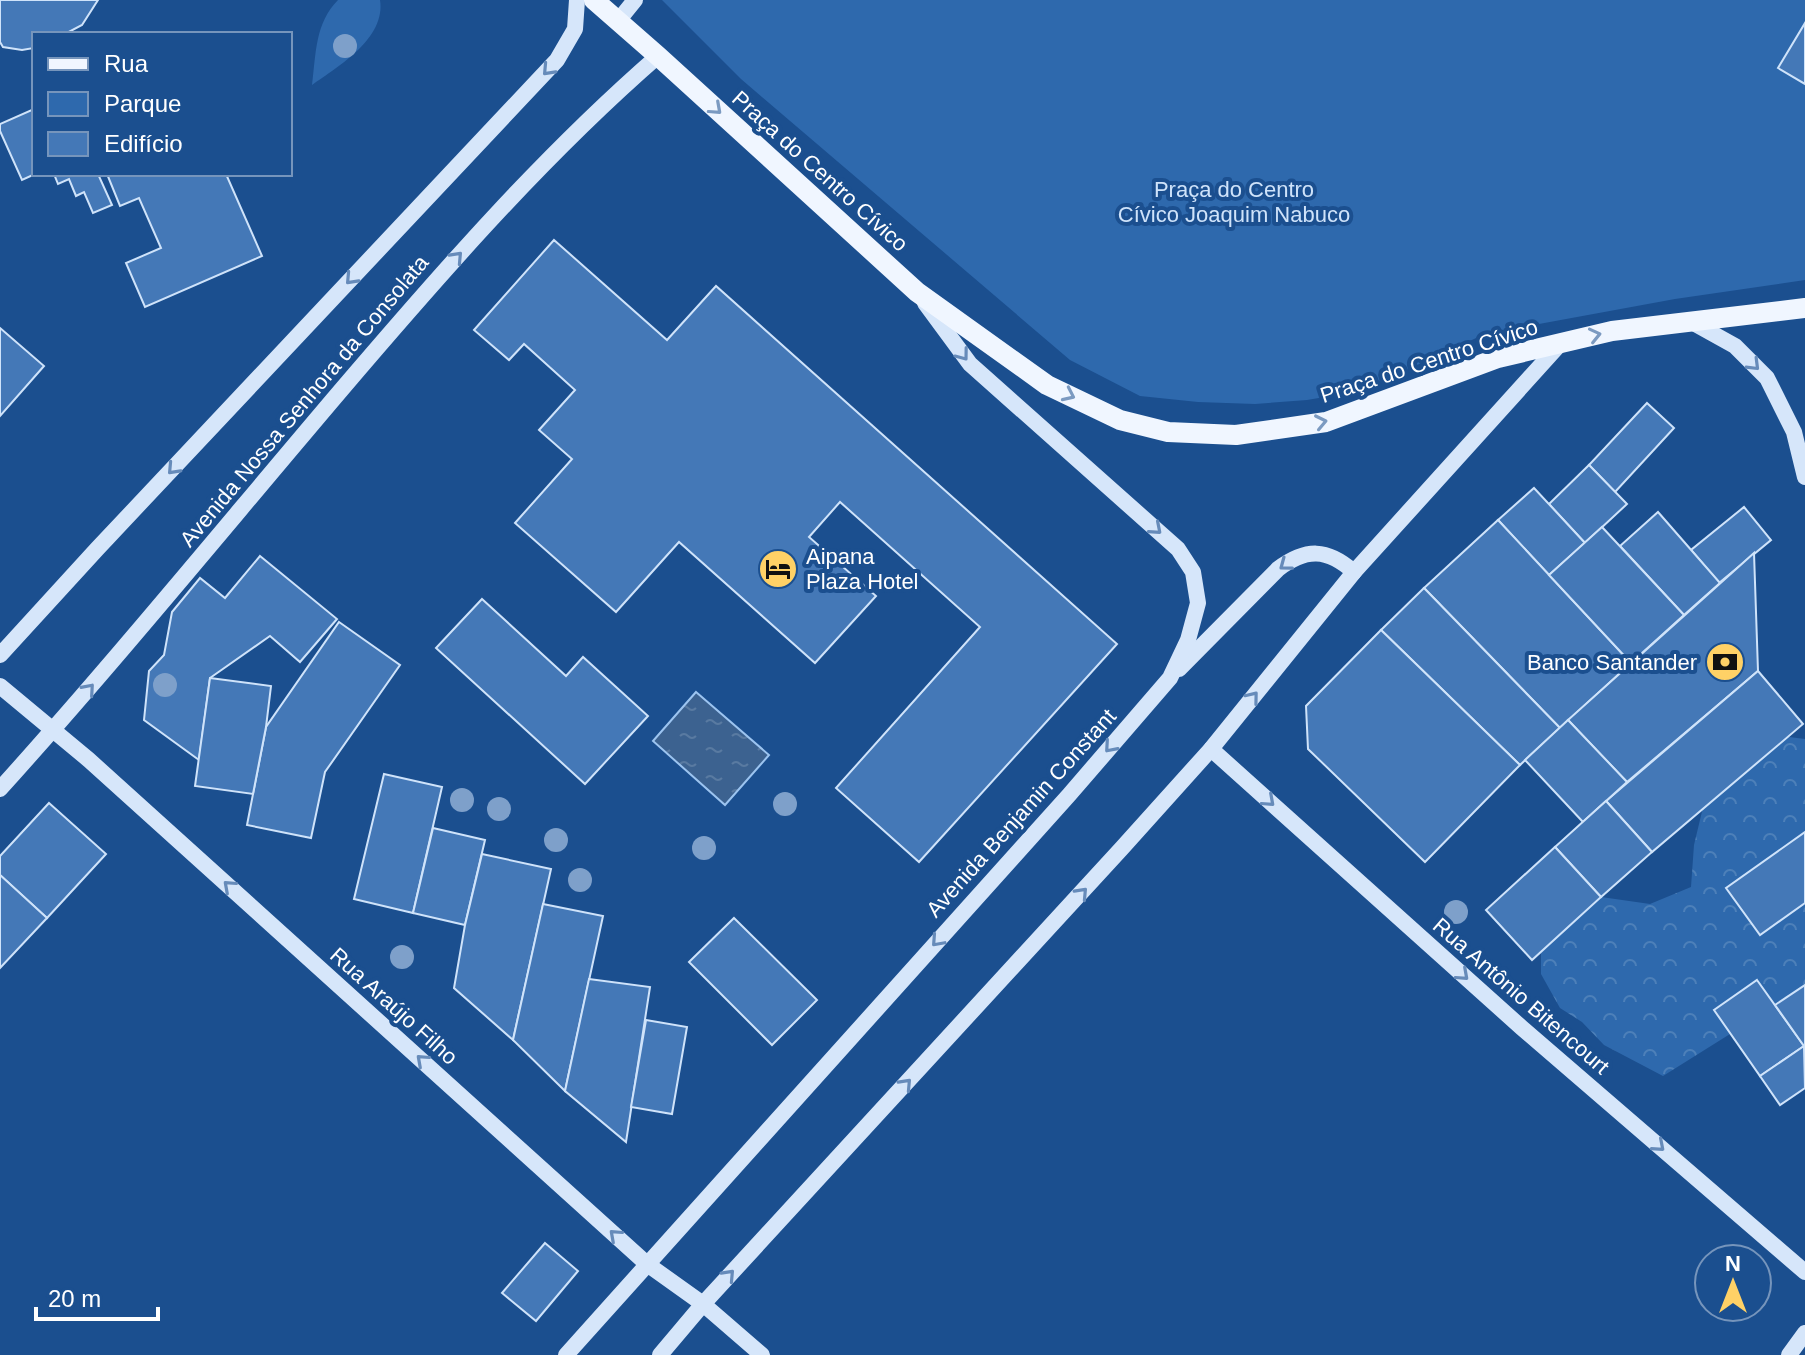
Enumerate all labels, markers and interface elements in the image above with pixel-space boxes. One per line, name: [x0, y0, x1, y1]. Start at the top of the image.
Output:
legend: [32, 32, 292, 176]
text: Rua: [104, 50, 149, 77]
one-way arrow: [544, 60, 558, 75]
street label: Praça do Centro Cívico: [727, 86, 913, 256]
text: Parque: [104, 90, 181, 117]
one-way arrow: [707, 99, 721, 114]
text: Edifício: [104, 130, 183, 157]
park label: Praça do Centro Cívico Joaquim Nabuco: [1118, 177, 1350, 227]
street label: Avenida Nossa Senhora da Consolata: [175, 250, 434, 552]
one-way arrow: [448, 251, 462, 266]
one-way arrow: [345, 270, 360, 284]
street label: Praça do Centro Cívico: [1317, 314, 1541, 408]
one-way arrow: [1587, 327, 1601, 344]
one-way arrow: [954, 346, 968, 361]
one-way arrow: [1745, 356, 1759, 370]
one-way arrow: [1061, 385, 1075, 401]
one-way arrow: [1313, 414, 1327, 431]
one-way arrow: [168, 459, 182, 474]
one-way arrow: [1146, 520, 1161, 534]
place label: Aipana Plaza Hotel: [806, 544, 919, 594]
hotel icon: Aipana Plaza Hotel: [757, 548, 799, 590]
one-way arrow: [1279, 556, 1294, 570]
bank icon: Banco Santander: [1704, 641, 1746, 683]
place label: Banco Santander: [1527, 650, 1697, 675]
one-way arrow: [79, 683, 94, 698]
one-way arrow: [1243, 692, 1258, 706]
street label: Avenida Benjamin Constant: [921, 704, 1121, 922]
one-way arrow: [1106, 738, 1120, 752]
one-way arrow: [1260, 792, 1275, 806]
one-way arrow: [224, 881, 238, 896]
one-way arrow: [1072, 887, 1086, 902]
street label: Rua Antônio Bitencourt: [1428, 913, 1614, 1079]
one-way arrow: [933, 931, 947, 946]
street label: Rua Araújo Filho: [325, 942, 463, 1070]
one-way arrow: [1453, 965, 1468, 980]
one-way arrow: [417, 1055, 431, 1070]
one-way arrow: [896, 1079, 911, 1093]
one-way arrow: [1649, 1136, 1664, 1151]
one-way arrow: [609, 1230, 624, 1244]
north arrow: [1693, 1243, 1773, 1323]
text: N: [1725, 1251, 1741, 1276]
one-way arrow: [720, 1270, 735, 1284]
scale bar: [36, 1271, 158, 1321]
text: 20 m: [48, 1285, 101, 1312]

